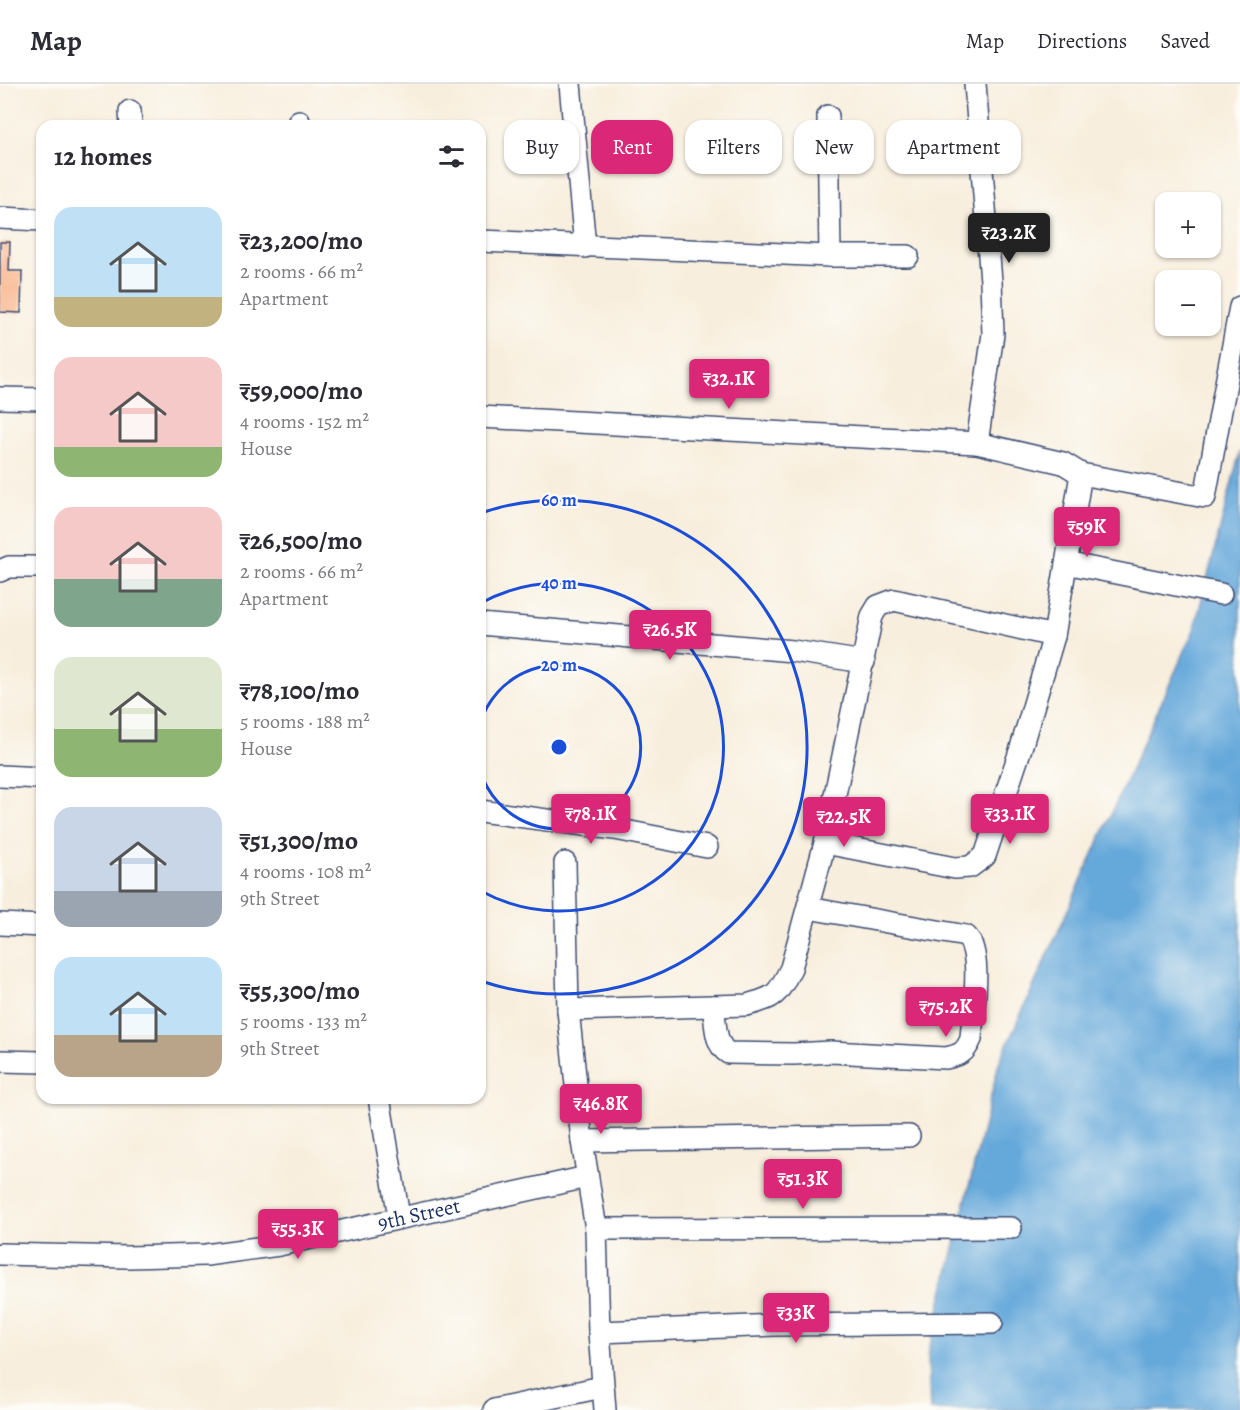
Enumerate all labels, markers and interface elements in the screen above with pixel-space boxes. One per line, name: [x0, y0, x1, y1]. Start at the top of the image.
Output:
text: Map: [30, 22, 82, 60]
text: Map: [966, 27, 1004, 55]
text: Directions: [1037, 27, 1127, 55]
text: Saved: [1160, 27, 1210, 55]
chip: Buy: [504, 120, 579, 174]
chip: Rent: [591, 120, 673, 174]
chip: Filters: [685, 120, 782, 174]
chip: New: [794, 120, 874, 174]
chip: Apartment: [886, 120, 1021, 174]
text: 12 homes: [54, 139, 152, 174]
icon: filters: [435, 140, 468, 173]
map controls: [1155, 192, 1221, 336]
button: +: [1155, 192, 1221, 258]
pin: ₹23.2K: [960, 213, 1058, 264]
text: ₹23.2K: [982, 219, 1036, 246]
text: ₹23,200/mo: [240, 223, 363, 258]
icon: home: [102, 231, 174, 303]
text: 2 rooms · 66 m²: [240, 258, 363, 285]
button: −: [1155, 270, 1221, 336]
text: Apartment: [240, 285, 329, 312]
pin: ₹32.1K: [680, 359, 778, 410]
text: ₹32.1K: [703, 365, 755, 392]
text: ₹59,000/mo: [240, 373, 363, 408]
icon: home: [102, 381, 174, 453]
text: 4 rooms · 152 m²: [240, 408, 369, 435]
text: House: [240, 435, 292, 462]
text: 60 m: [541, 488, 577, 512]
pin: ₹59K: [1051, 507, 1123, 558]
text: ₹59K: [1068, 513, 1106, 540]
text: ₹26,500/mo: [240, 523, 362, 558]
icon: home: [102, 531, 174, 603]
text: 2 rooms · 66 m²: [240, 558, 363, 585]
text: 40 m: [541, 571, 577, 595]
text: Apartment: [240, 585, 329, 612]
pin: ₹26.5K: [621, 610, 719, 661]
text: ₹26.5K: [643, 616, 697, 643]
text: 20 m: [541, 653, 577, 677]
text: ₹78,100/mo: [240, 673, 360, 708]
icon: home: [102, 681, 174, 753]
text: 5 rooms · 188 m²: [240, 708, 370, 735]
text: House: [240, 735, 292, 762]
centre of rings: [549, 737, 569, 757]
pin: ₹78.1K: [542, 794, 640, 845]
pin: ₹33.1K: [961, 794, 1059, 845]
pin: ₹22.5K: [795, 797, 893, 848]
text: ₹78.1K: [565, 800, 617, 827]
text: ₹33.1K: [985, 800, 1035, 827]
text: ₹22.5K: [817, 803, 871, 830]
text: ₹51,300/mo: [240, 823, 358, 858]
icon: home: [102, 831, 174, 903]
text: 4 rooms · 108 m²: [240, 858, 371, 885]
text: 9th Street: [240, 885, 320, 912]
text: ₹55,300/mo: [240, 973, 360, 1008]
icon: home: [102, 981, 174, 1053]
pin: ₹75.2K: [897, 987, 995, 1038]
text: ₹75.2K: [920, 993, 972, 1020]
text: 5 rooms · 133 m²: [240, 1008, 367, 1035]
text: 9th Street: [240, 1035, 320, 1062]
pin: ₹46.8K: [552, 1084, 650, 1135]
text: ₹46.8K: [574, 1090, 628, 1117]
pin: ₹51.3K: [754, 1159, 852, 1210]
text: ₹51.3K: [778, 1165, 828, 1192]
street label: 9th Street: [375, 1191, 463, 1237]
pin: ₹55.3K: [249, 1209, 347, 1260]
text: ₹55.3K: [272, 1215, 324, 1242]
pin: ₹33K: [760, 1293, 832, 1344]
text: ₹33K: [777, 1299, 815, 1326]

